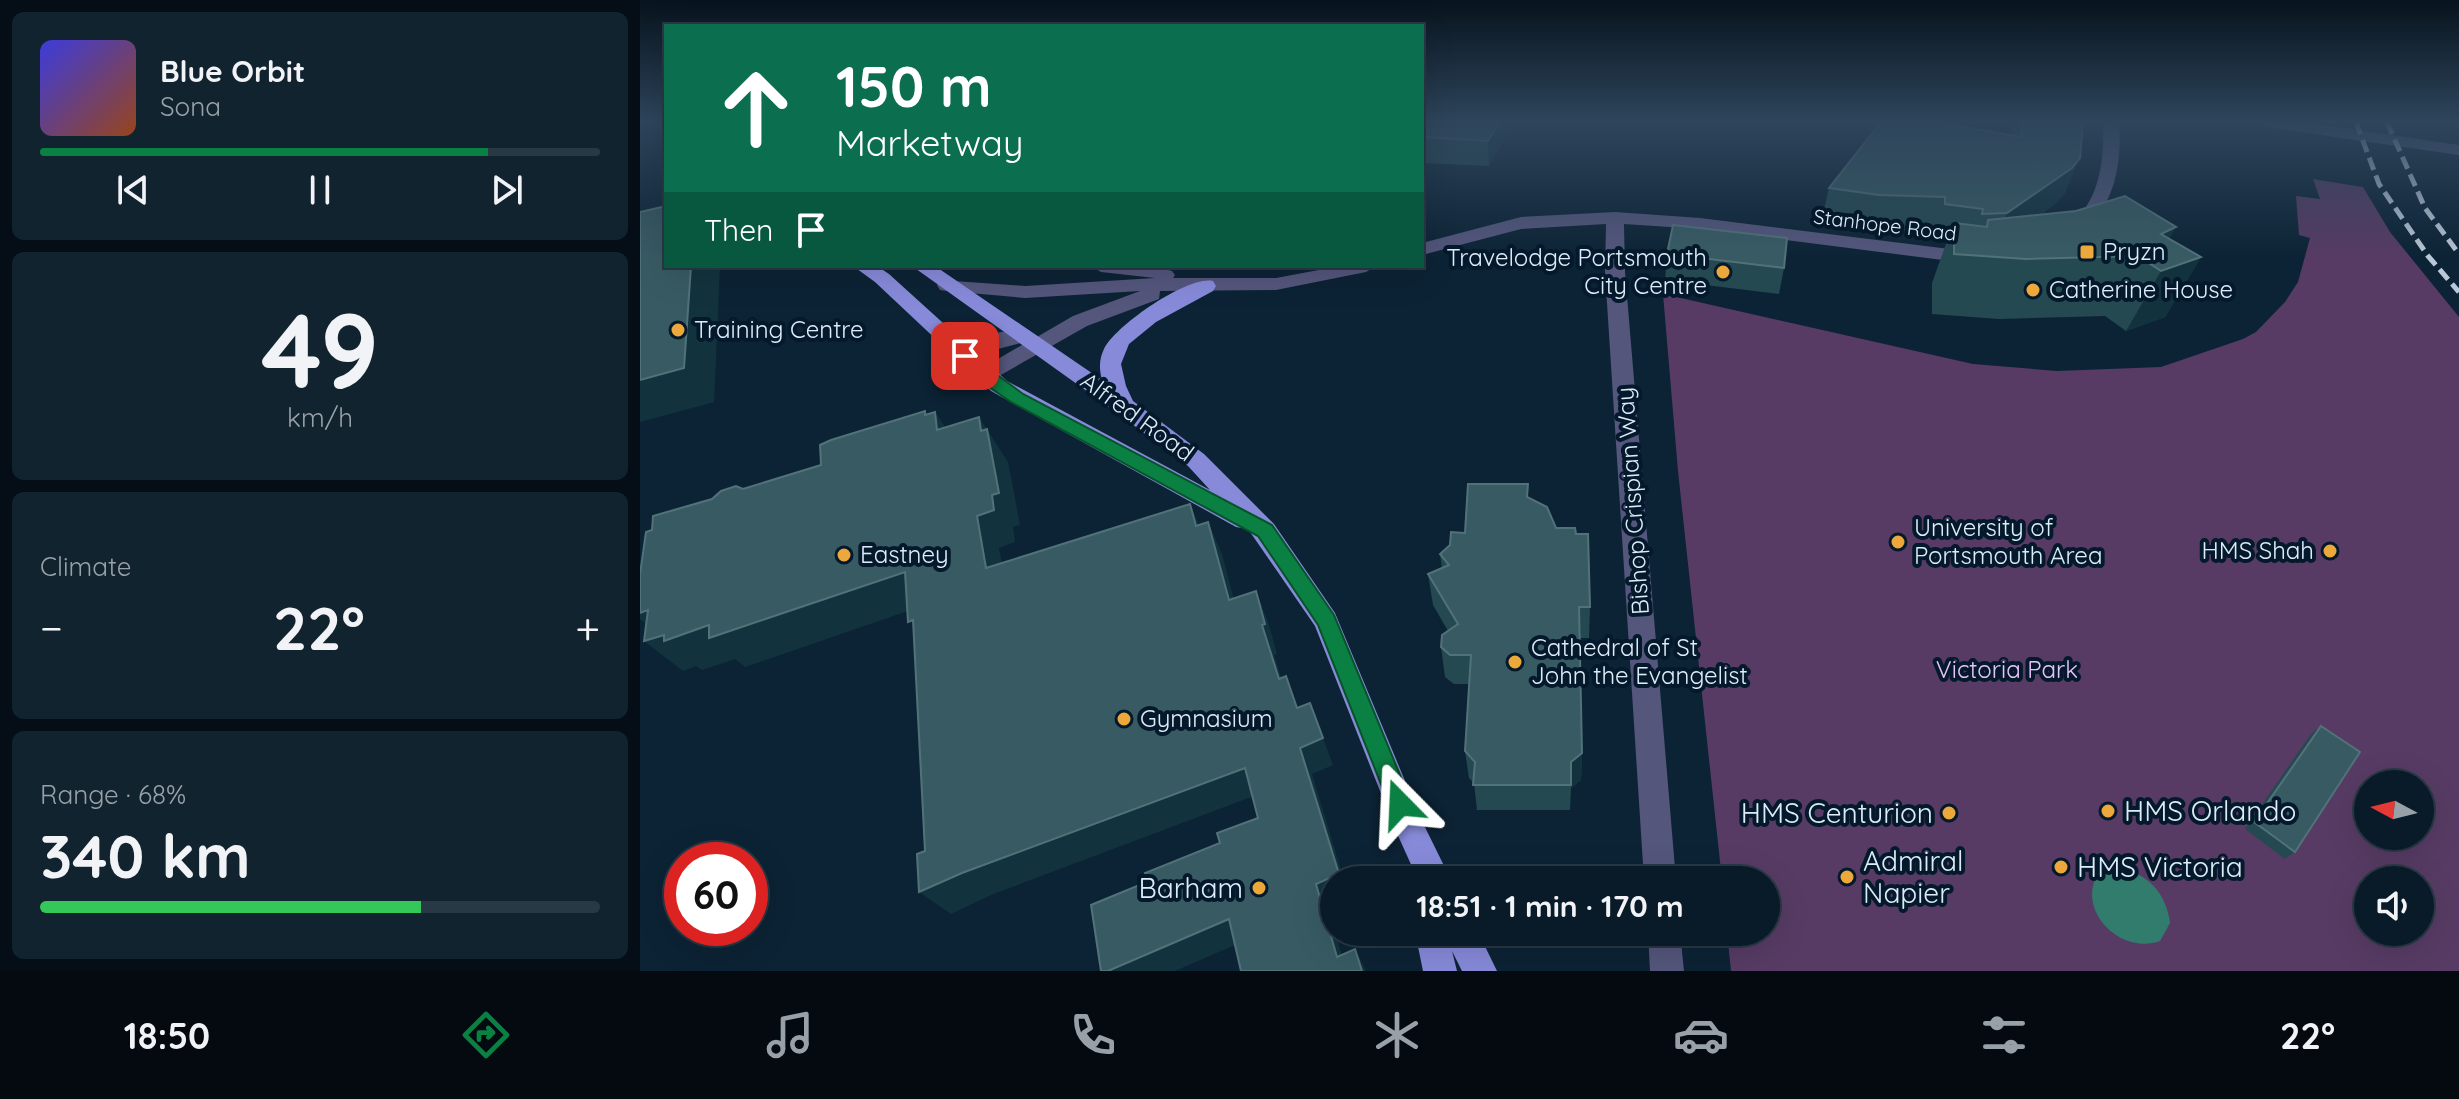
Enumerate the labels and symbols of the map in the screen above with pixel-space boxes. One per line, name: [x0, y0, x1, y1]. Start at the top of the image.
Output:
street label: Stanhope Road: [1812, 203, 1958, 246]
place label: Pryzn: [2103, 236, 2166, 266]
place label: Travelodge Portsmouth City Centre: [1446, 242, 1707, 300]
marker: Pryzn: [2078, 243, 2096, 261]
marker: Travelodge Portsmouth City Centre: [1714, 263, 1732, 281]
place label: Catherine House: [2049, 274, 2233, 304]
marker: Catherine House: [2024, 281, 2042, 299]
place label: Training Centre: [694, 314, 864, 344]
marker: Training Centre: [669, 321, 687, 339]
pin: [931, 322, 999, 390]
street label: Alfred Road: [1075, 365, 1200, 467]
street label: Bishop Crispian Way: [1609, 386, 1655, 616]
place label: University of Portsmouth Area: [1914, 512, 2102, 570]
marker: University of Portsmouth Area: [1889, 533, 1907, 551]
place label: HMS Shah: [2202, 535, 2314, 565]
place label: Eastney: [860, 539, 949, 569]
marker: HMS Shah: [2321, 542, 2339, 560]
marker: Eastney: [835, 546, 853, 564]
place label: Cathedral of St John the Evangelist: [1531, 632, 1748, 690]
marker: Cathedral of St John the Evangelist: [1506, 653, 1524, 671]
park label: Victoria Park: [1936, 654, 2078, 684]
place label: Gymnasium: [1140, 703, 1273, 733]
marker: Gymnasium: [1115, 710, 1133, 728]
position arrow: [1358, 762, 1442, 846]
north arrow: [2354, 770, 2434, 850]
place label: HMS Orlando: [2124, 793, 2296, 828]
place label: HMS Centurion: [1741, 795, 1933, 830]
marker: HMS Orlando: [2099, 802, 2117, 820]
marker: HMS Centurion: [1940, 804, 1958, 822]
speed limit sign: 60: [664, 842, 768, 946]
place label: Admiral Napier: [1863, 843, 1963, 910]
place label: HMS Victoria: [2077, 849, 2243, 884]
marker: HMS Victoria: [2052, 858, 2070, 876]
marker: Admiral Napier: [1838, 868, 1856, 886]
place label: Barham: [1139, 870, 1243, 905]
marker: Barham: [1250, 879, 1268, 897]

